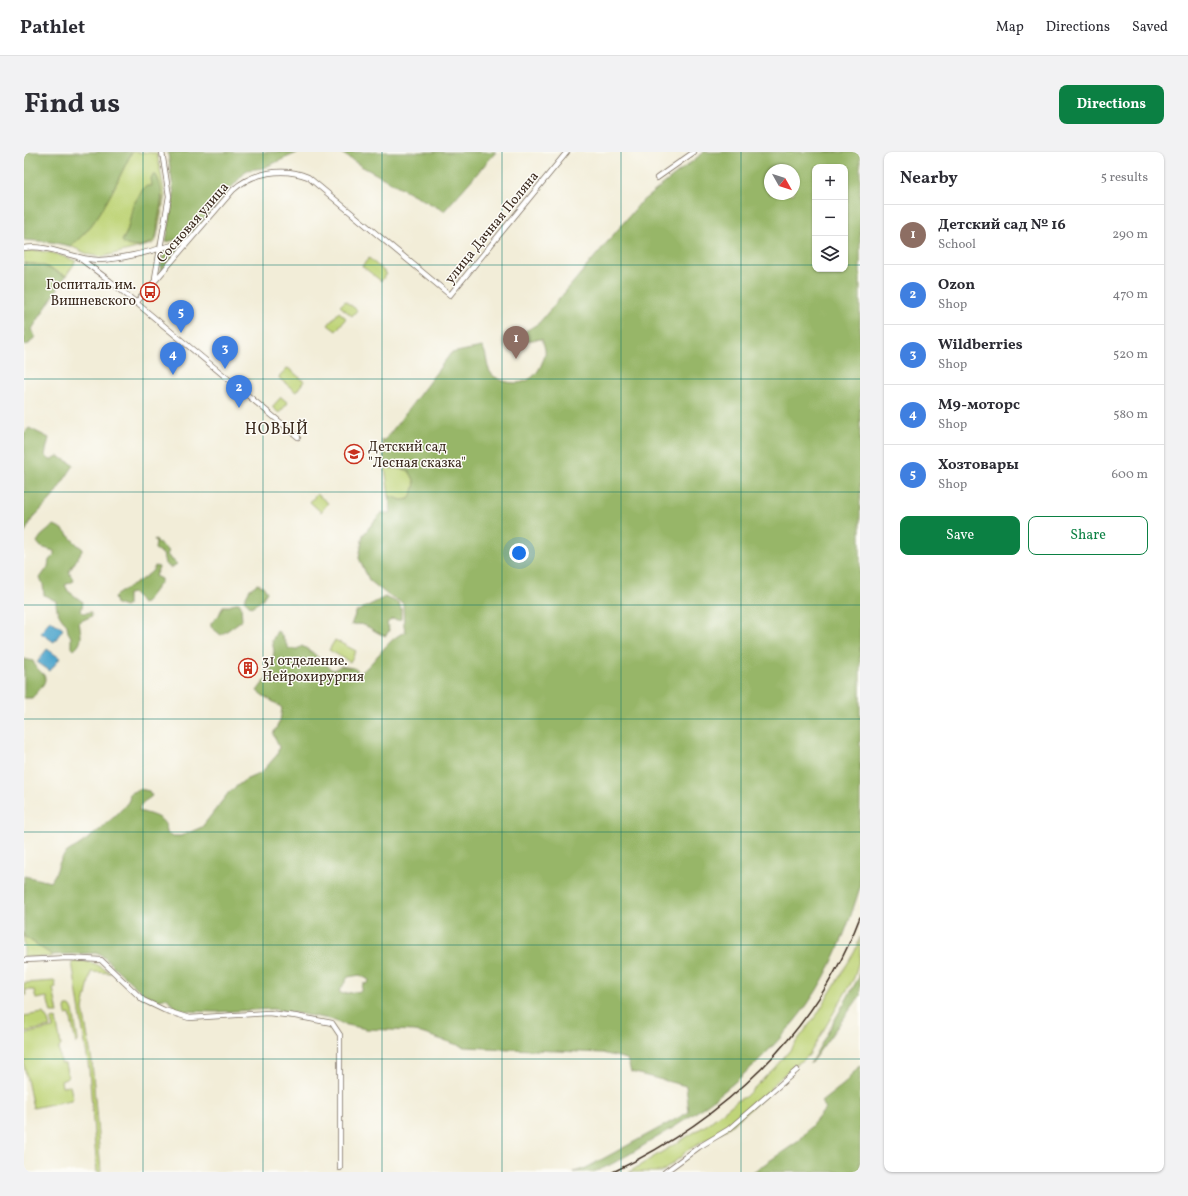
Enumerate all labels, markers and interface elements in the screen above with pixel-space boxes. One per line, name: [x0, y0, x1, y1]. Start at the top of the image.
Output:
text: Pathlet: [20, 15, 85, 41]
text: Map: [996, 18, 1024, 37]
text: Directions: [1046, 18, 1110, 37]
text: Saved: [1132, 18, 1168, 37]
text: Find us: [24, 85, 120, 124]
button: Directions: [1059, 85, 1164, 124]
north arrow: [764, 164, 800, 200]
map controls: [812, 164, 848, 272]
button: +: [812, 164, 848, 200]
text: Nearby: [900, 167, 958, 190]
street label: улица Дачная Поляна: [441, 168, 544, 288]
text: 5 results: [1101, 169, 1148, 187]
street label: Сосновая улица: [153, 178, 234, 268]
button: −: [812, 200, 848, 236]
text: Детский сад № 16: [938, 215, 1066, 236]
text: 1: [910, 226, 916, 244]
text: 290 m: [1112, 226, 1148, 244]
button: layers: [812, 236, 848, 272]
text: School: [938, 236, 976, 254]
text: Ozon: [938, 275, 975, 296]
place label: Госпиталь им. Вишневского: [46, 276, 136, 311]
bus stop icon: Госпиталь им. Вишневского: [139, 281, 161, 303]
text: 2: [910, 286, 916, 304]
text: 470 m: [1113, 286, 1148, 304]
text: Shop: [938, 296, 967, 314]
pin: 5: [168, 300, 194, 333]
pin: 1: [503, 326, 529, 359]
text: Wildberries: [938, 335, 1023, 356]
pin: 3: [212, 336, 238, 369]
pin: 4: [160, 342, 186, 375]
text: 3: [910, 346, 916, 364]
text: 520 m: [1113, 346, 1148, 364]
text: Shop: [938, 356, 967, 374]
pin: 2: [226, 375, 252, 408]
text: М9-моторс: [938, 395, 1020, 416]
text: 4: [909, 406, 917, 424]
text: 580 m: [1113, 406, 1148, 424]
text: Shop: [938, 416, 967, 434]
district label: НОВЫЙ: [245, 419, 309, 441]
place label: Детский сад "Лесная сказка": [368, 438, 466, 473]
school or university icon: Детский сад "Лесная сказка": [343, 443, 365, 465]
text: Хозтовары: [938, 455, 1019, 476]
text: 5: [910, 466, 916, 484]
text: 600 m: [1111, 466, 1148, 484]
text: Shop: [938, 476, 967, 494]
button: Save: [900, 516, 1020, 555]
button: Share: [1028, 516, 1148, 555]
your location: [509, 543, 529, 563]
place label: 31 отделение. Нейрохирургия: [262, 652, 364, 687]
building icon: 31 отделение. Нейрохирургия: [237, 657, 259, 679]

